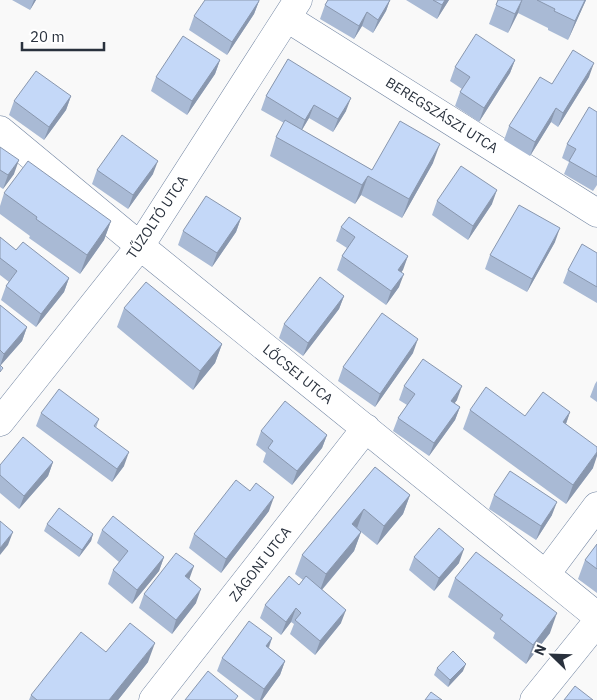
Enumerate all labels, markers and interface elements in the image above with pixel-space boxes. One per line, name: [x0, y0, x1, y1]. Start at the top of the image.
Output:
scale bar: [22, 20, 105, 52]
text: 20 m: [30, 27, 65, 46]
street label: BEREGSZÁSZI UTCA: [382, 72, 502, 157]
street label: TŰZOLTÓ UTCA: [122, 171, 192, 262]
street label: LŐCSEI UTCA: [259, 339, 337, 408]
street label: ZÁGONI UTCA: [224, 522, 295, 605]
north arrow: [527, 630, 577, 680]
text: N: [530, 642, 550, 658]

